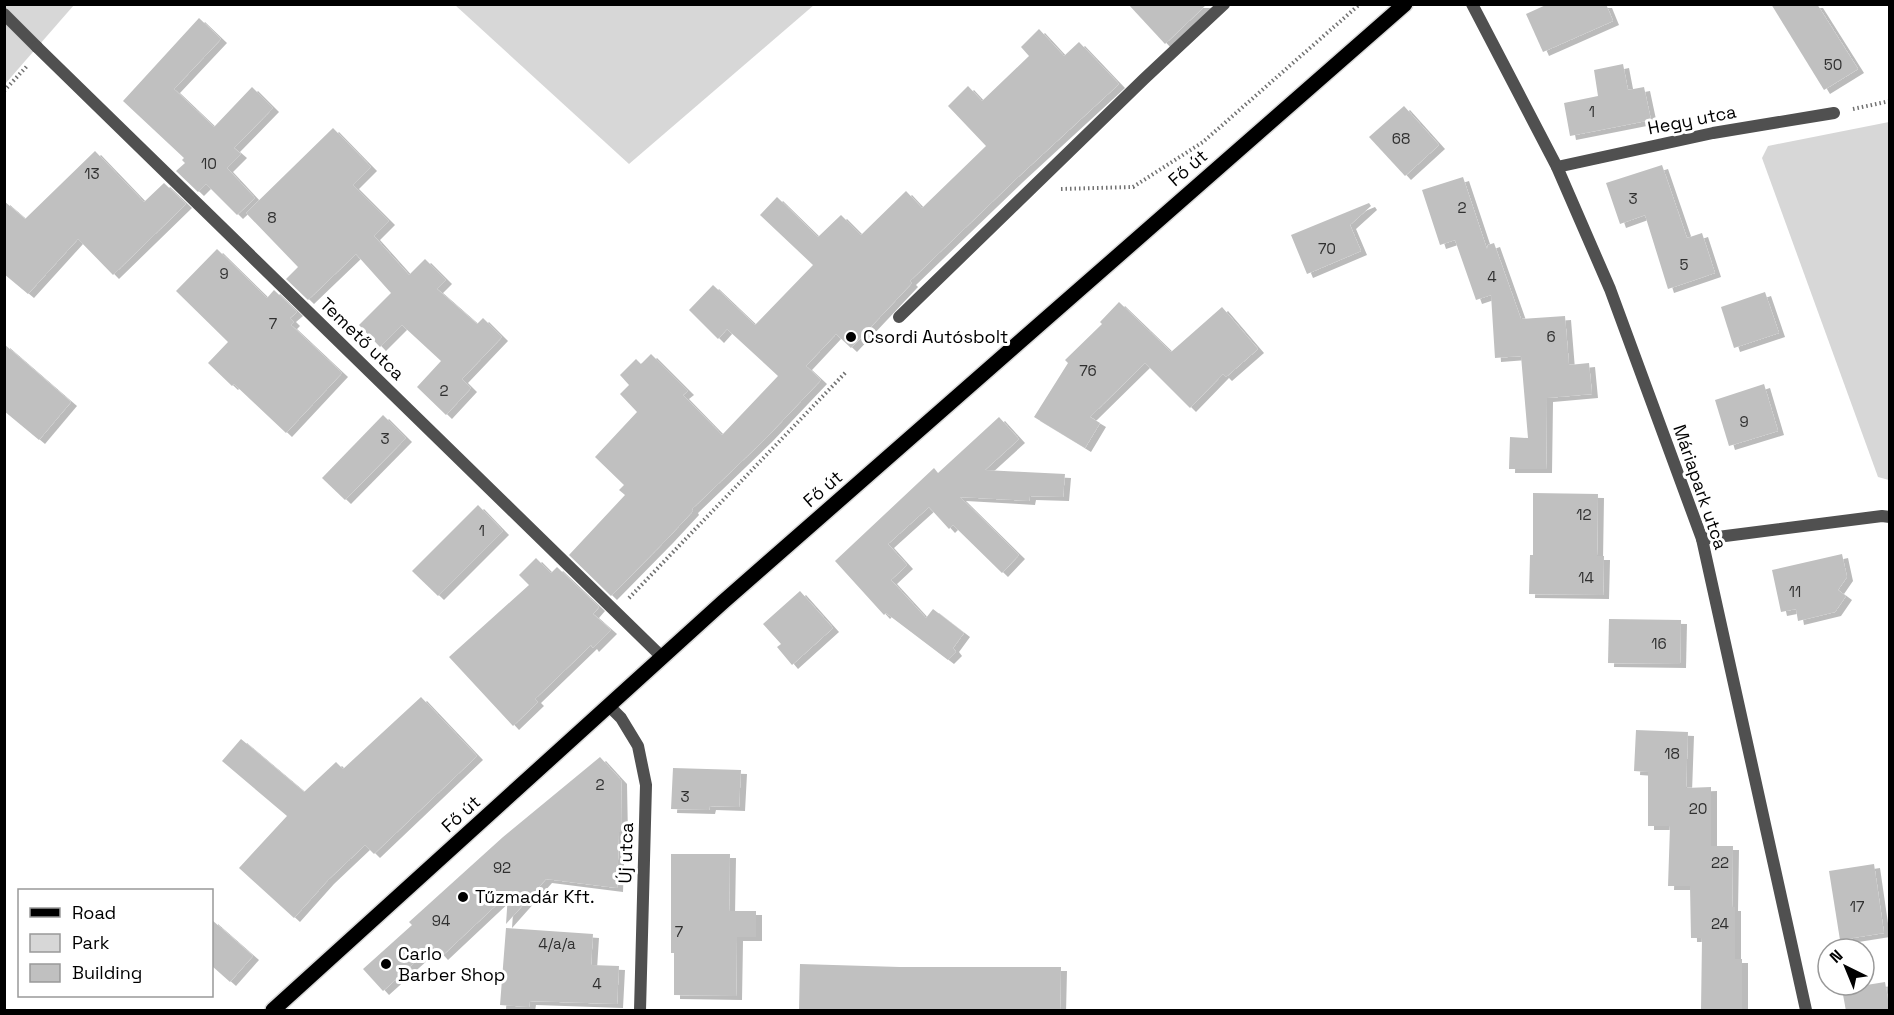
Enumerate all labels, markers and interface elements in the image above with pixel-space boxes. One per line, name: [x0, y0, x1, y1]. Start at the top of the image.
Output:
house number: 50: [1824, 55, 1842, 74]
street label: Hegy utca: [1646, 100, 1738, 139]
house number: 1: [1589, 102, 1595, 121]
house number: 68: [1392, 129, 1410, 148]
street label: Fő út: [1163, 144, 1212, 191]
house number: 10: [201, 154, 217, 173]
house number: 13: [84, 164, 100, 183]
house number: 3: [1628, 189, 1638, 208]
house number: 2: [1457, 198, 1467, 217]
house number: 8: [267, 208, 277, 227]
house number: 70: [1318, 239, 1336, 258]
house number: 5: [1680, 255, 1689, 274]
house number: 9: [219, 264, 229, 283]
house number: 4: [1487, 267, 1497, 286]
street label: Temető utca: [315, 293, 410, 385]
house number: 7: [269, 314, 277, 333]
place label: Csordi Autósbolt: [863, 325, 1008, 348]
house number: 6: [1546, 327, 1556, 346]
marker: Csordi Autósbolt: [844, 330, 858, 344]
house number: 76: [1079, 361, 1097, 380]
house number: 2: [439, 381, 449, 400]
house number: 9: [1739, 412, 1749, 431]
street label: Máriapark utca: [1668, 421, 1733, 552]
house number: 3: [380, 429, 390, 448]
street label: Fő út: [798, 465, 847, 512]
house number: 12: [1576, 505, 1592, 524]
house number: 1: [479, 521, 485, 540]
house number: 14: [1578, 568, 1594, 587]
house number: 11: [1789, 582, 1801, 601]
house number: 16: [1651, 634, 1667, 653]
house number: 18: [1664, 744, 1680, 763]
house number: 2: [595, 775, 605, 794]
house number: 3: [680, 787, 690, 806]
street label: Fő út: [436, 790, 485, 837]
house number: 20: [1689, 799, 1707, 818]
street label: Új utca: [613, 822, 638, 884]
house number: 22: [1711, 853, 1729, 872]
house number: 92: [493, 858, 511, 877]
place label: Tűzmadár Kft.: [475, 885, 595, 908]
legend: [18, 889, 213, 997]
marker: Tűzmadár Kft.: [456, 890, 470, 904]
house number: 17: [1850, 897, 1864, 916]
text: Road: [72, 901, 116, 924]
house number: 94: [432, 911, 450, 930]
house number: 24: [1711, 914, 1729, 933]
house number: 7: [675, 922, 683, 941]
text: Park: [72, 931, 110, 954]
house number: 4/a/a: [538, 934, 576, 953]
north arrow: [1816, 937, 1876, 997]
place label: Carlo Barber Shop: [398, 942, 505, 986]
text: N: [1825, 945, 1847, 968]
marker: Carlo Barber Shop: [379, 957, 393, 971]
text: Building: [72, 961, 142, 984]
house number: 4: [592, 974, 602, 993]

